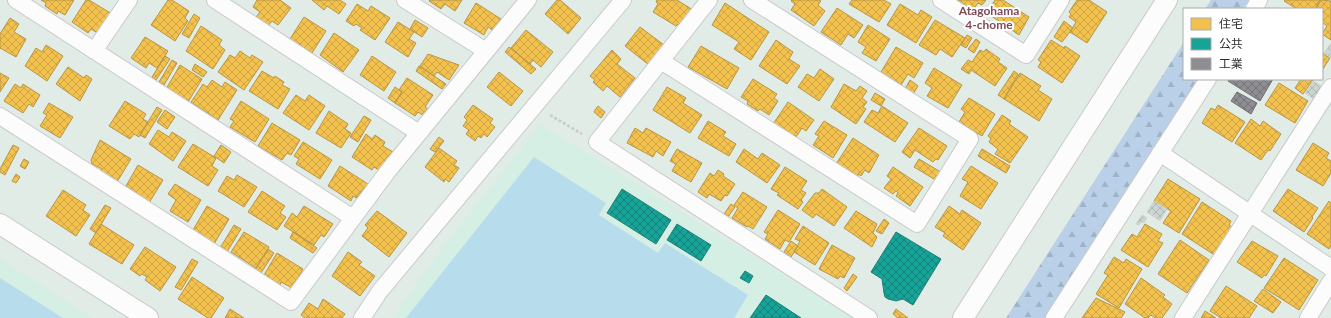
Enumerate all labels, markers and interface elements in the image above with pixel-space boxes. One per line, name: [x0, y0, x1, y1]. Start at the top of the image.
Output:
district label: Atagohama 4-chome: [958, 3, 1019, 32]
legend: [1183, 8, 1323, 80]
text: 住宅: [1219, 16, 1243, 31]
text: 公共: [1219, 36, 1243, 51]
text: 工業: [1219, 56, 1243, 71]

